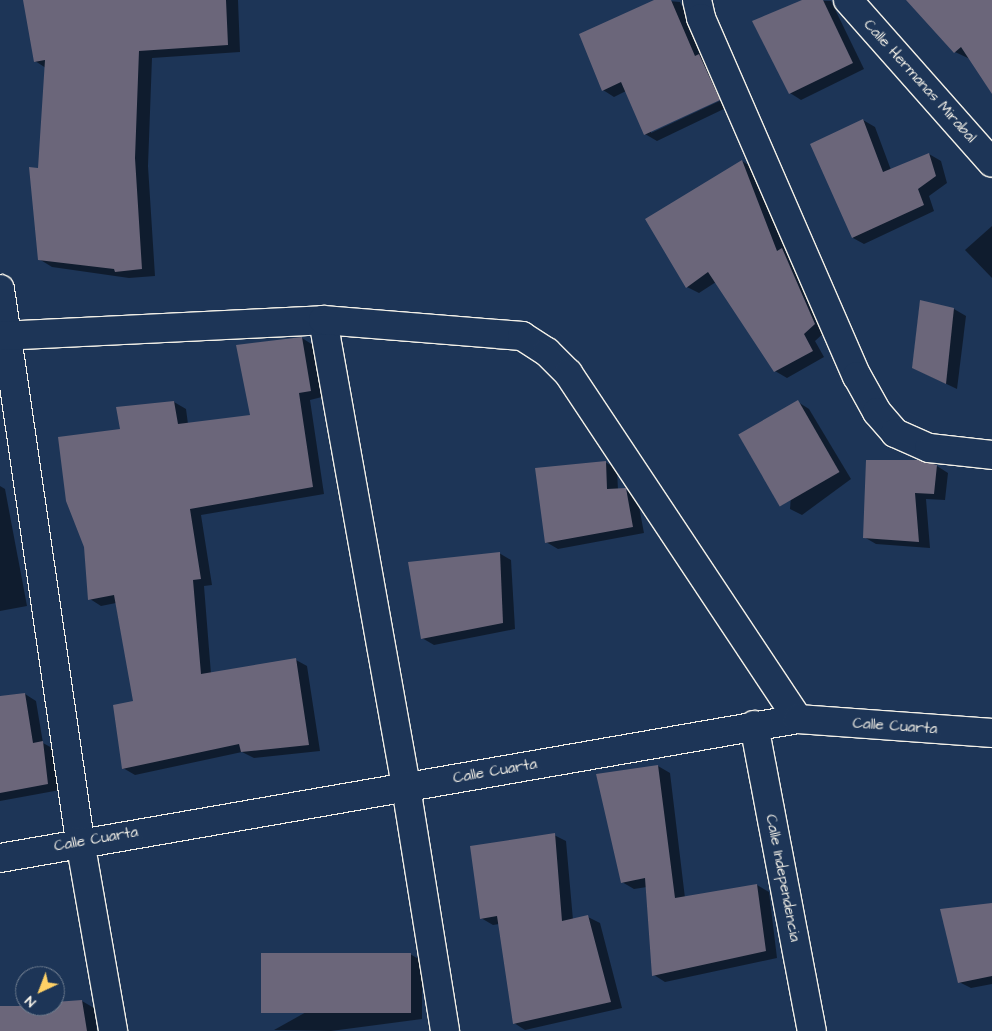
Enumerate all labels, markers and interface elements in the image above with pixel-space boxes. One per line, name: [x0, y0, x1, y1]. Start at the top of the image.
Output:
street label: Calle Hermanas Mirabal: [860, 16, 980, 146]
street label: Calle Cuarta: [852, 714, 938, 738]
street label: Calle Cuarta: [452, 755, 538, 787]
street label: Calle Independencia: [762, 813, 804, 943]
street label: Calle Cuarta: [53, 823, 139, 855]
north arrow: [15, 966, 65, 1016]
text: N: [20, 991, 40, 1012]

